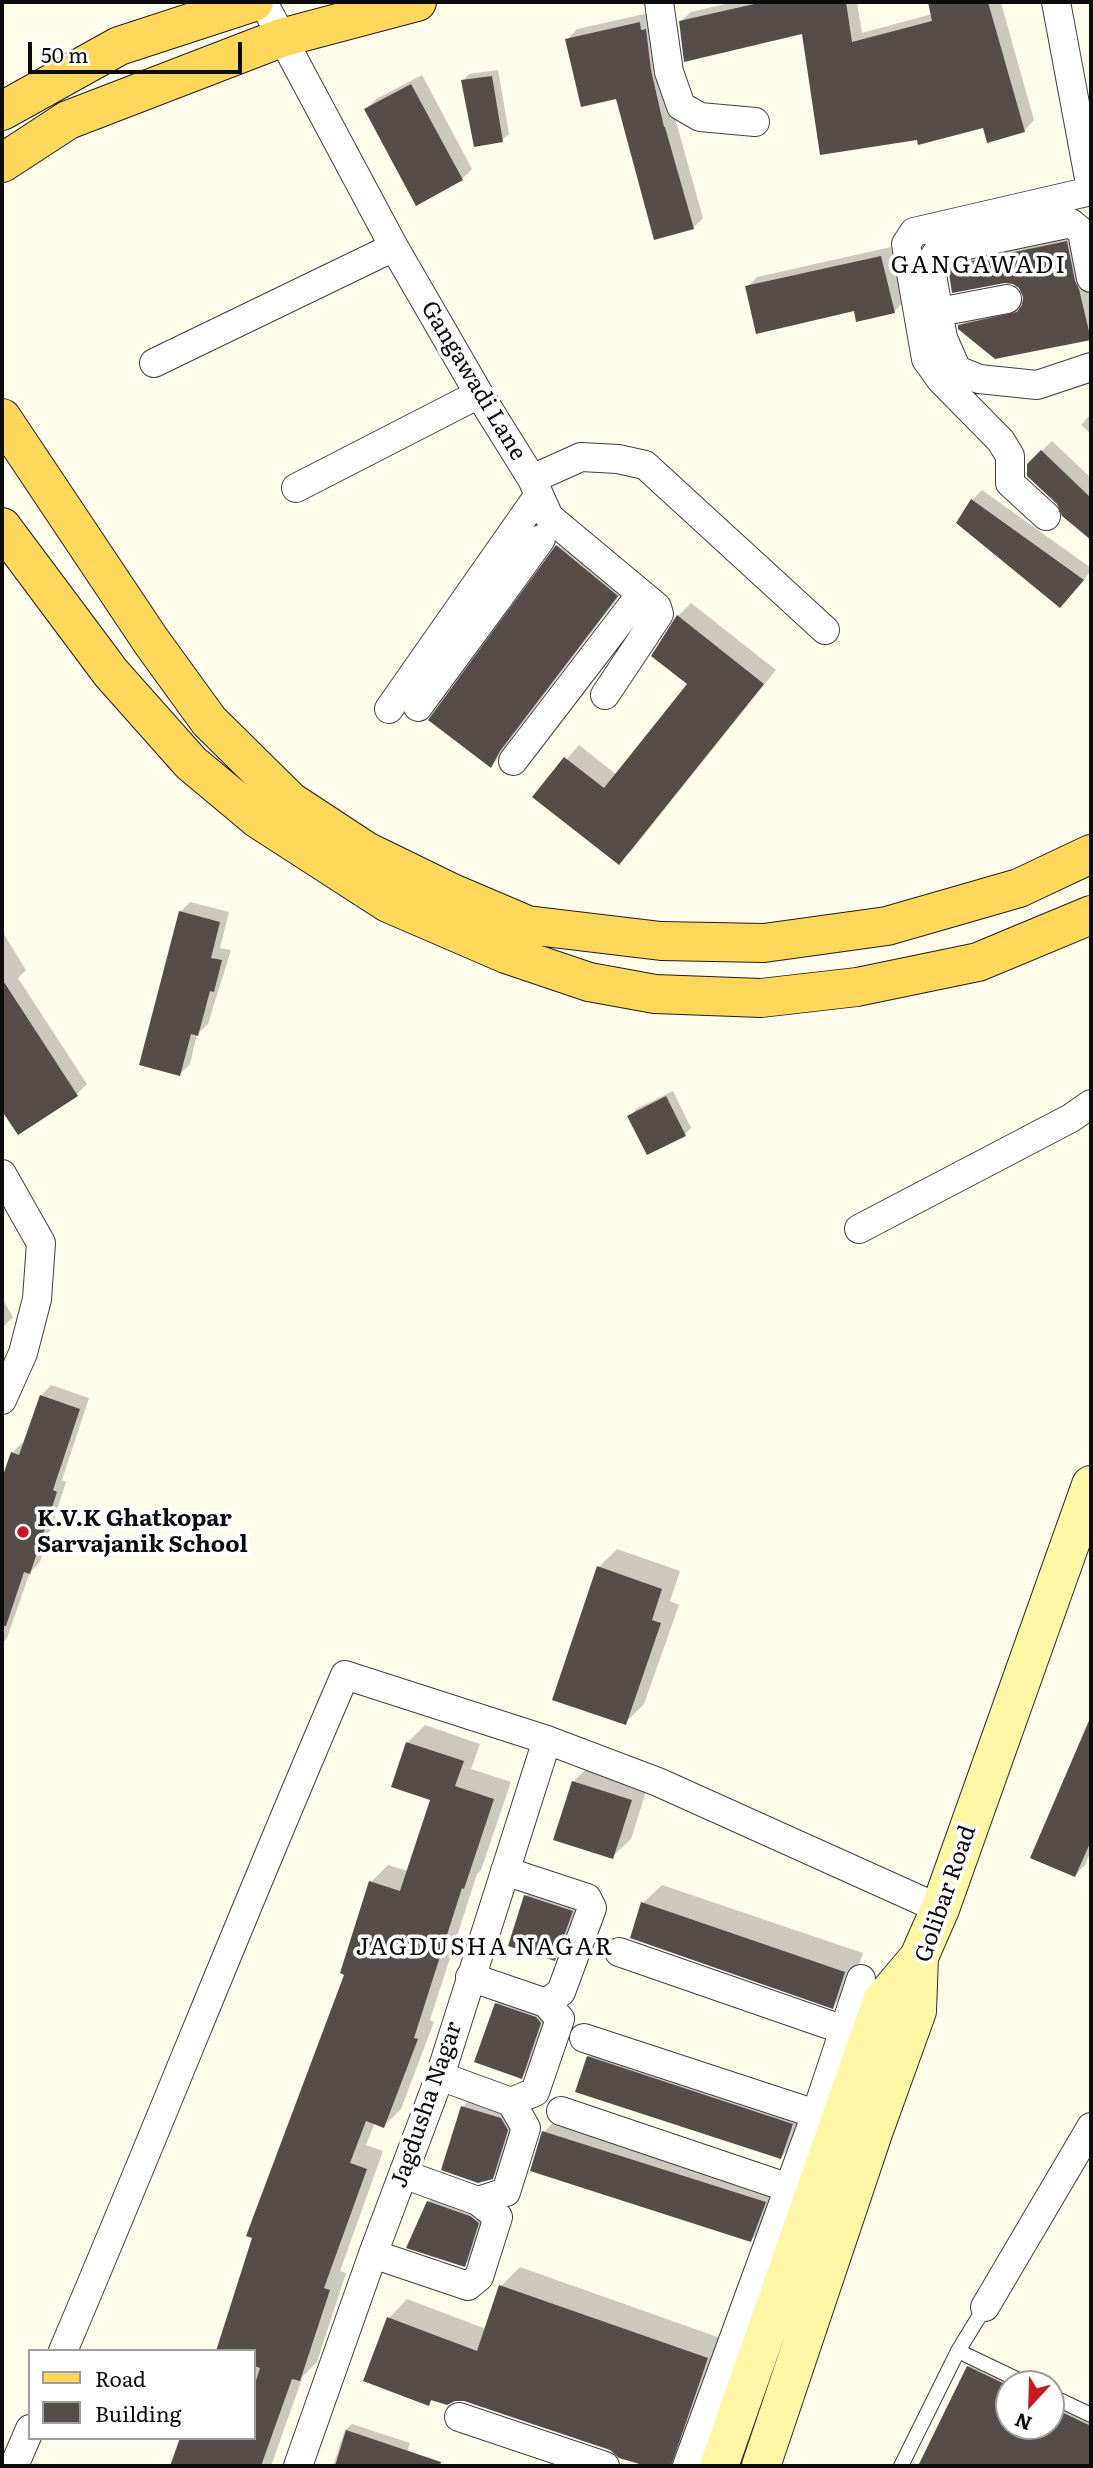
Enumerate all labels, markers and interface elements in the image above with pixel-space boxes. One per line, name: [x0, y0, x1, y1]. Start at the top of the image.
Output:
scale bar: [32, 28, 245, 72]
text: 50 m: [41, 38, 88, 69]
district label: GANGAWADI: [892, 252, 1066, 280]
street label: Gangawadi Lane: [415, 296, 531, 466]
place label: K.V.K Ghatkopar Sarvajanik School: [37, 1505, 248, 1559]
marker: K.V.K Ghatkopar Sarvajanik School: [15, 1524, 31, 1540]
street label: Golibar Road: [910, 1822, 982, 1966]
district label: JAGDUSHA NAGAR: [358, 1934, 612, 1962]
street label: Jagdusha Nagar: [386, 2018, 468, 2192]
legend: [28, 2349, 256, 2440]
text: Road: [95, 2362, 146, 2393]
north arrow: [995, 2370, 1065, 2440]
text: Building: [95, 2397, 181, 2428]
text: N: [1010, 2407, 1036, 2439]

